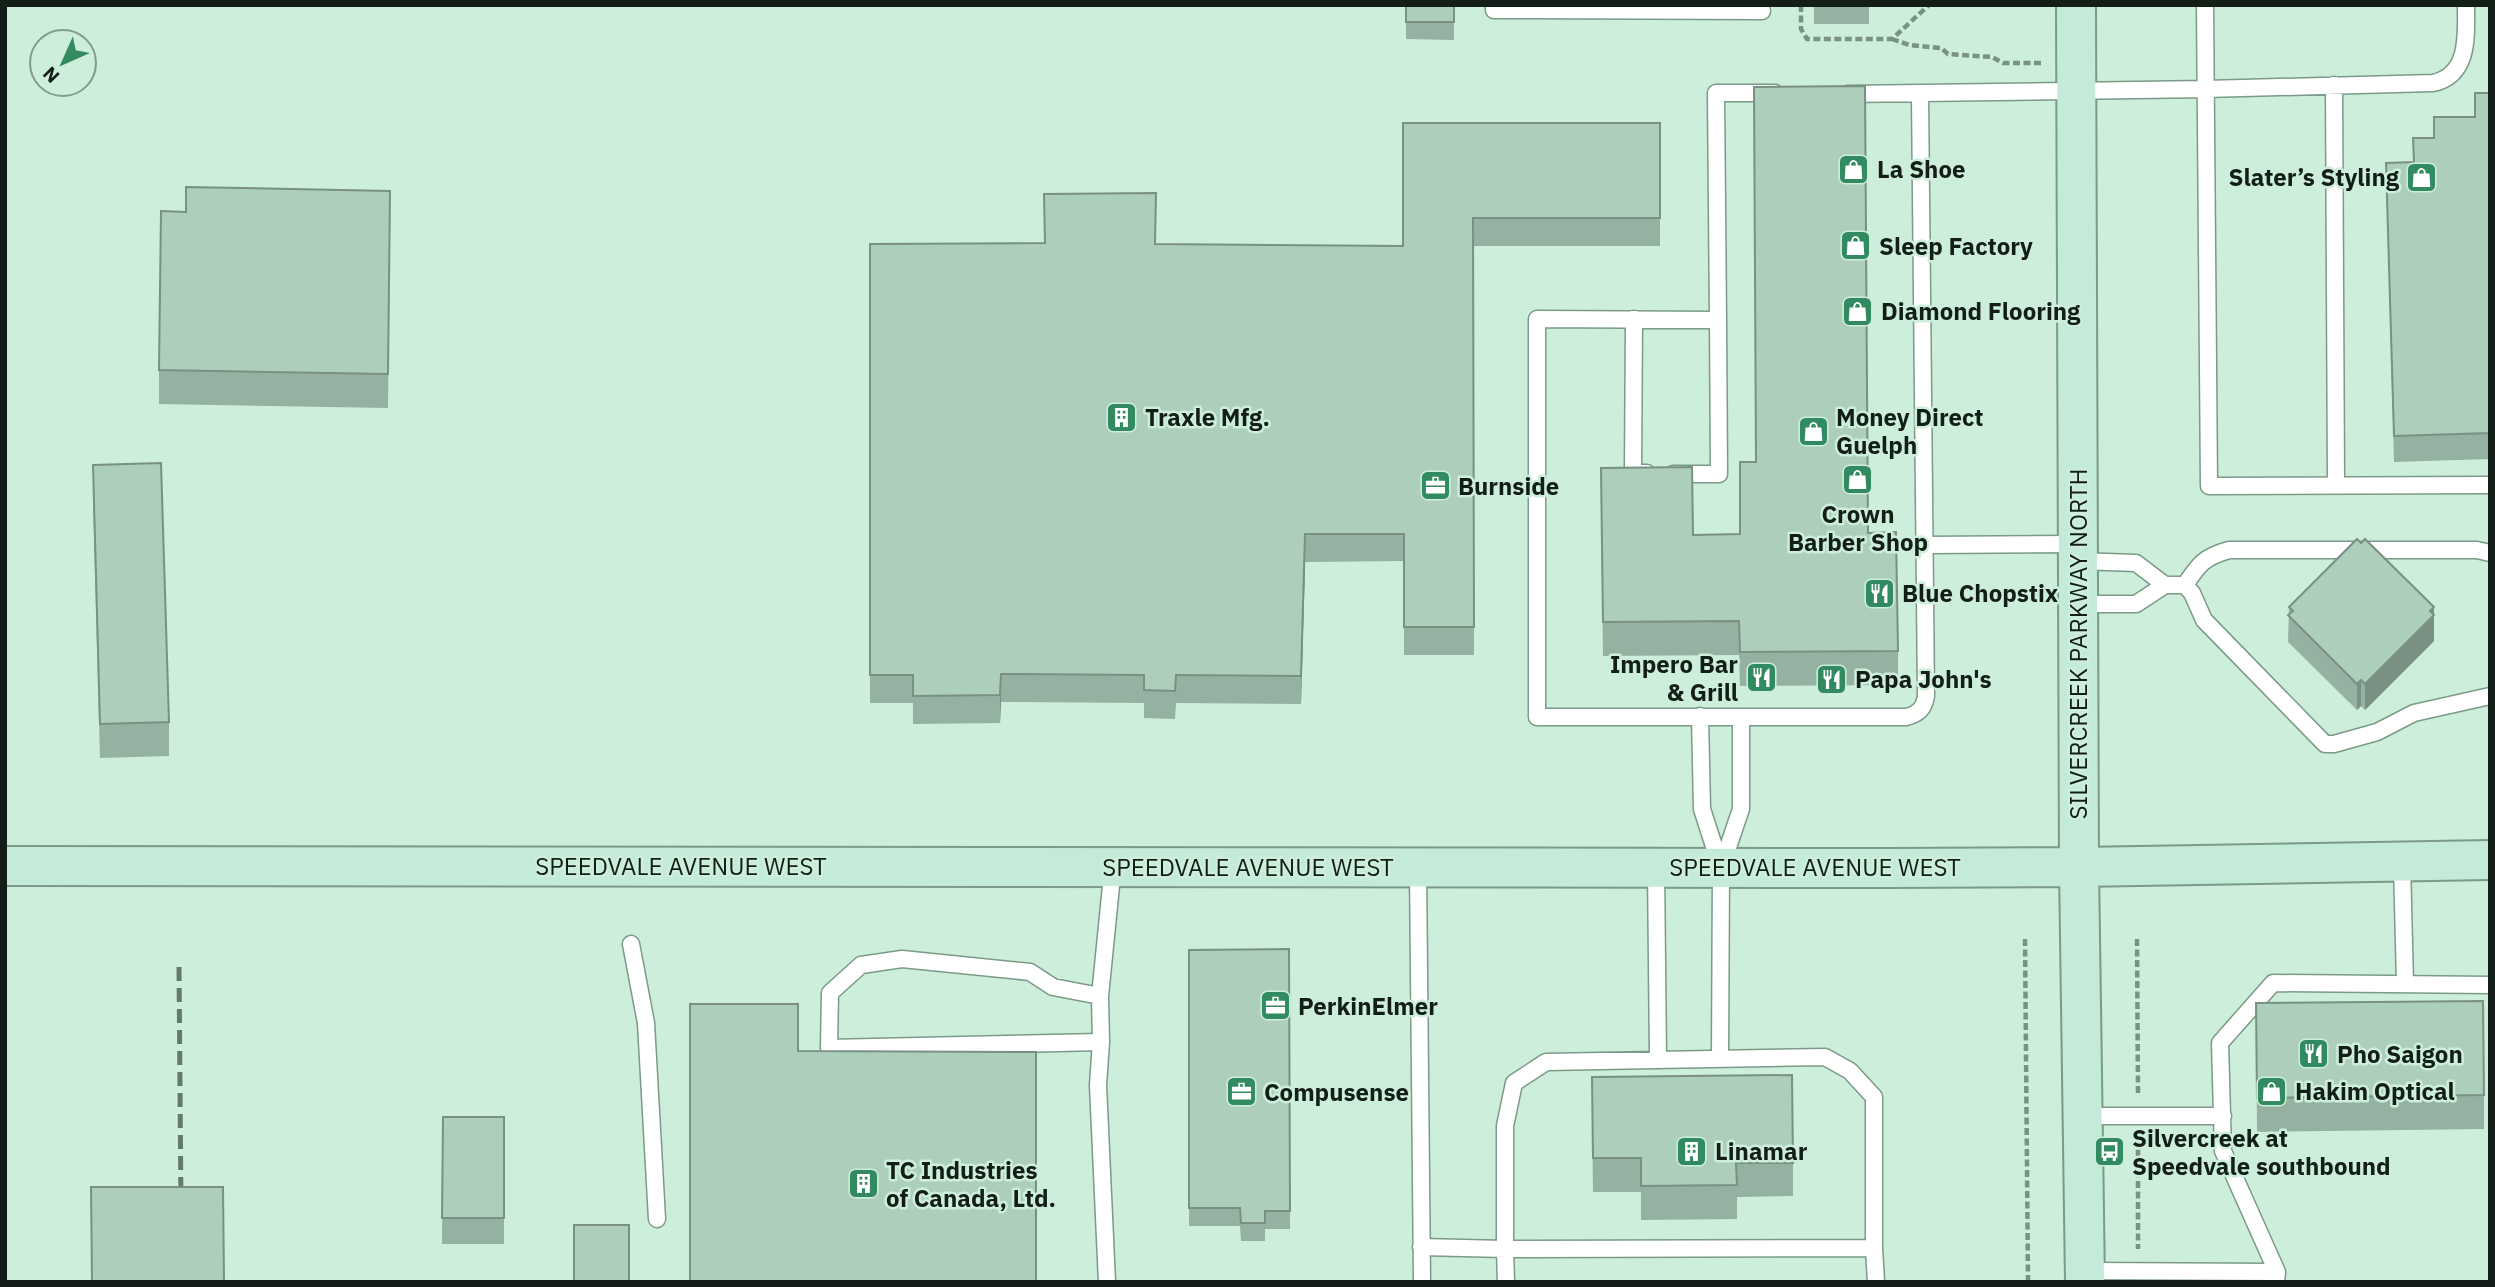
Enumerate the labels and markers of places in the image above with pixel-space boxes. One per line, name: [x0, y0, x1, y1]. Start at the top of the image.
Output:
shop icon: La Shoe: [1837, 152, 1871, 186]
place label: La Shoe: [1877, 153, 1965, 185]
shop icon: Slater’s Styling: [2405, 160, 2439, 194]
place label: Slater’s Styling: [2229, 161, 2400, 193]
shop icon: Sleep Factory: [1839, 229, 1873, 263]
place label: Sleep Factory: [1879, 230, 2033, 262]
shop icon: Diamond Flooring: [1841, 294, 1875, 328]
place label: Diamond Flooring: [1881, 295, 2081, 327]
building icon: Traxle Mfg.: [1105, 400, 1139, 434]
place label: Traxle Mfg.: [1145, 401, 1270, 433]
place label: Money Direct Guelph: [1836, 401, 1984, 461]
shop icon: Money Direct Guelph: [1796, 414, 1830, 448]
shop icon: Crown Barber Shop: [1841, 463, 1875, 497]
office icon: Burnside: [1418, 469, 1452, 503]
place label: Burnside: [1458, 470, 1559, 502]
place label: Crown Barber Shop: [1788, 498, 1928, 558]
restaurant icon: Blue Chopstix: [1862, 576, 1896, 610]
place label: Blue Chopstix: [1902, 577, 2059, 609]
place label: Impero Bar & Grill: [1610, 648, 1738, 708]
restaurant icon: Impero Bar & Grill: [1744, 661, 1778, 695]
restaurant icon: Papa John's: [1815, 662, 1849, 696]
place label: Papa John's: [1855, 663, 1992, 695]
office icon: PerkinElmer: [1258, 989, 1292, 1023]
place label: PerkinElmer: [1298, 990, 1438, 1022]
restaurant icon: Pho Saigon: [2297, 1037, 2331, 1071]
place label: Pho Saigon: [2337, 1038, 2463, 1070]
shop icon: Hakim Optical: [2255, 1074, 2289, 1108]
office icon: Compusense: [1224, 1075, 1258, 1109]
place label: Hakim Optical: [2295, 1075, 2455, 1107]
place label: Compusense: [1264, 1076, 1409, 1108]
place label: Silvercreek at Speedvale southbound: [2132, 1122, 2391, 1182]
building icon: Linamar: [1675, 1134, 1709, 1168]
place label: Linamar: [1715, 1135, 1808, 1167]
bus stop icon: Silvercreek at Speedvale southbound: [2092, 1135, 2126, 1169]
place label: TC Industries of Canada, Ltd.: [886, 1154, 1056, 1214]
building icon: TC Industries of Canada, Ltd.: [846, 1167, 880, 1201]

